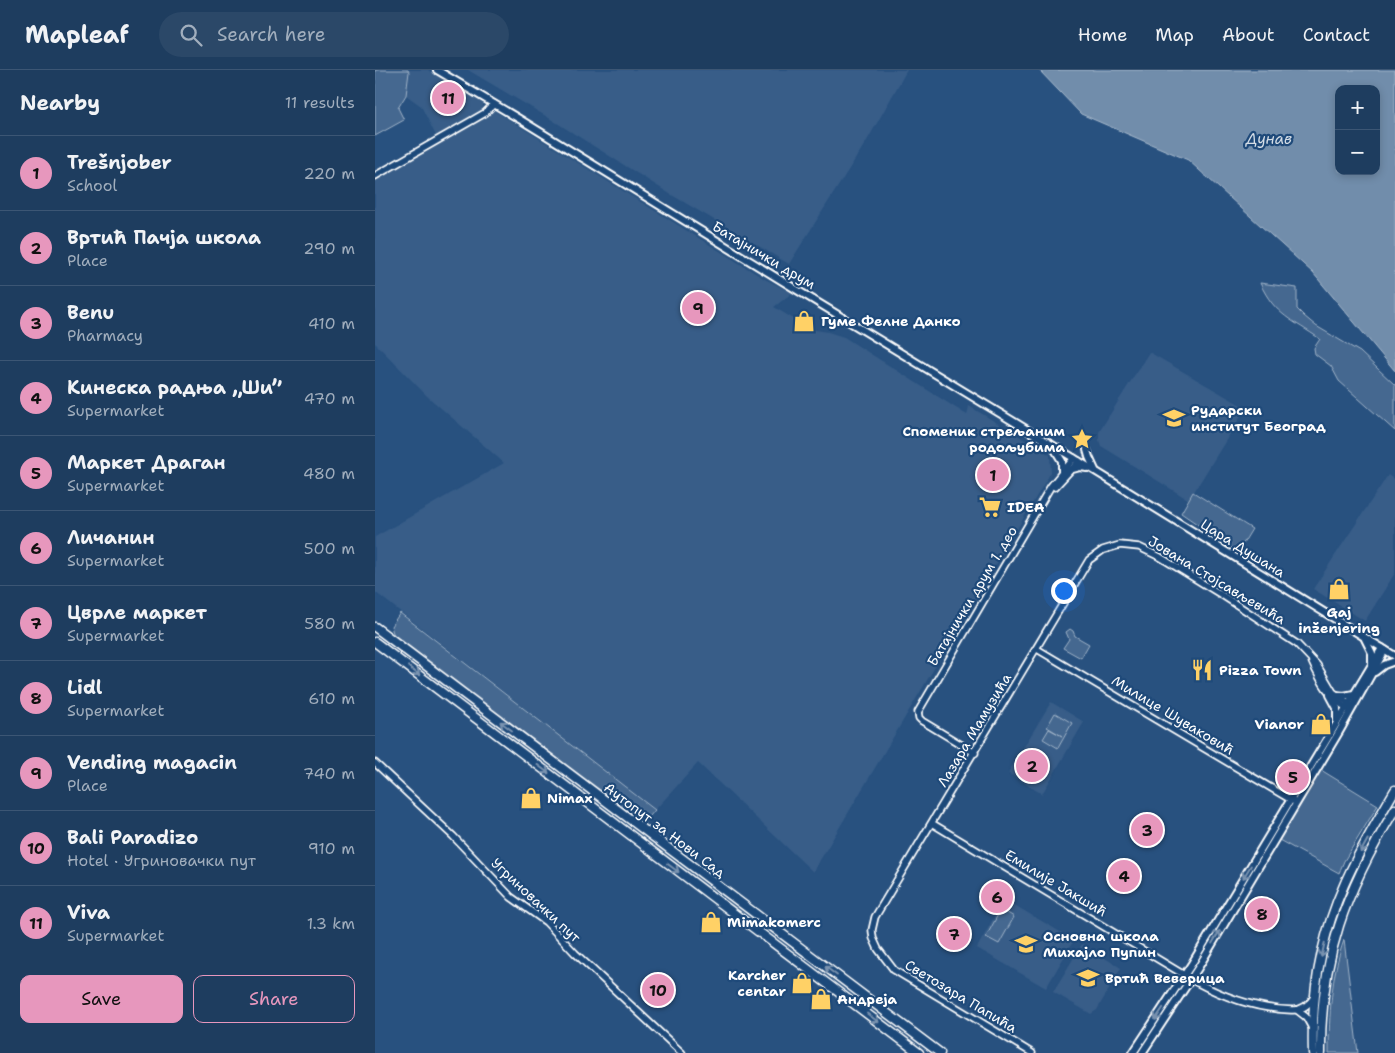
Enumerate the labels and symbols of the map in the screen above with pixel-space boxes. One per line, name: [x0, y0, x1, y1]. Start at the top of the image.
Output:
pin: 11: [432, 79, 464, 117]
water label: Дунав: [1245, 129, 1292, 149]
street label: Батајнички друм: [709, 217, 819, 293]
pin: 9: [682, 289, 714, 327]
shop icon: Гуме Фелне Данко: [791, 308, 817, 334]
place label: Гуме Фелне Данко: [821, 312, 961, 330]
place label: Рударски институт Београд: [1191, 401, 1326, 435]
school or university icon: Рударски институт Београд: [1161, 405, 1187, 431]
place label: Споменик стрељаним родољубима: [902, 422, 1065, 456]
place icon: Споменик стрељаним родољубима: [1069, 426, 1095, 452]
pin: 1: [977, 456, 1009, 494]
supermarket icon: IDEA: [977, 494, 1003, 520]
place label: IDEA: [1007, 498, 1045, 516]
street label: Цара Душана: [1197, 515, 1289, 581]
street label: Батајнички друм 1. део: [923, 523, 1021, 669]
street label: Јована Стојсављевића: [1145, 532, 1289, 628]
shop icon: Gaj inženjering: [1326, 576, 1352, 602]
your location: [1051, 578, 1077, 604]
place label: Gaj inženjering: [1298, 603, 1380, 637]
restaurant icon: Pizza Town: [1189, 657, 1215, 683]
place label: Pizza Town: [1219, 661, 1302, 679]
one-way arrow: [407, 666, 420, 677]
street label: Лазара Мамузића: [933, 670, 1015, 790]
street label: Милице Шуваковић: [1109, 671, 1238, 759]
shop icon: Vianor: [1308, 711, 1334, 737]
place label: Vianor: [1254, 715, 1304, 733]
one-way arrow: [500, 720, 513, 731]
pin: 2: [1016, 747, 1048, 785]
pin: 5: [1277, 758, 1309, 796]
one-way arrow: [536, 764, 549, 775]
street label: Аутопут за Нови Сад: [601, 778, 729, 882]
shop icon: Nimax: [518, 785, 544, 811]
place label: Nimax: [547, 789, 593, 807]
pin: 3: [1131, 811, 1163, 849]
one-way arrow: [1358, 838, 1368, 852]
street label: Емилије Јакшић: [1002, 845, 1111, 921]
street label: Угриновачки пут: [488, 854, 585, 947]
pin: 4: [1108, 857, 1140, 895]
one-way arrow: [666, 862, 679, 873]
one-way arrow: [1242, 864, 1252, 878]
pin: 6: [981, 878, 1013, 916]
pin: 8: [1246, 895, 1278, 933]
shop icon: Mimakomerc: [698, 909, 724, 935]
place label: Mimakomerc: [727, 913, 821, 931]
pin: 7: [938, 915, 970, 953]
place label: Основна школа Михајло Пупин: [1043, 927, 1159, 961]
one-way arrow: [1212, 930, 1222, 944]
school or university icon: Основна школа Михајло Пупин: [1013, 931, 1039, 957]
one-way arrow: [1318, 941, 1327, 957]
street label: Светозара Папића: [902, 955, 1021, 1037]
school or university icon: Вртић Веверица: [1075, 965, 1101, 991]
place label: Karcher centar: [728, 966, 786, 1000]
one-way arrow: [824, 966, 838, 976]
place label: Вртић Веверица: [1105, 969, 1225, 987]
shop icon: Karcher centar: [789, 970, 815, 996]
pin: 10: [642, 971, 674, 1009]
shop icon: Андреја: [808, 986, 834, 1012]
place label: Андреја: [837, 990, 898, 1008]
one-way arrow: [1154, 1006, 1164, 1020]
one-way arrow: [866, 1013, 880, 1023]

